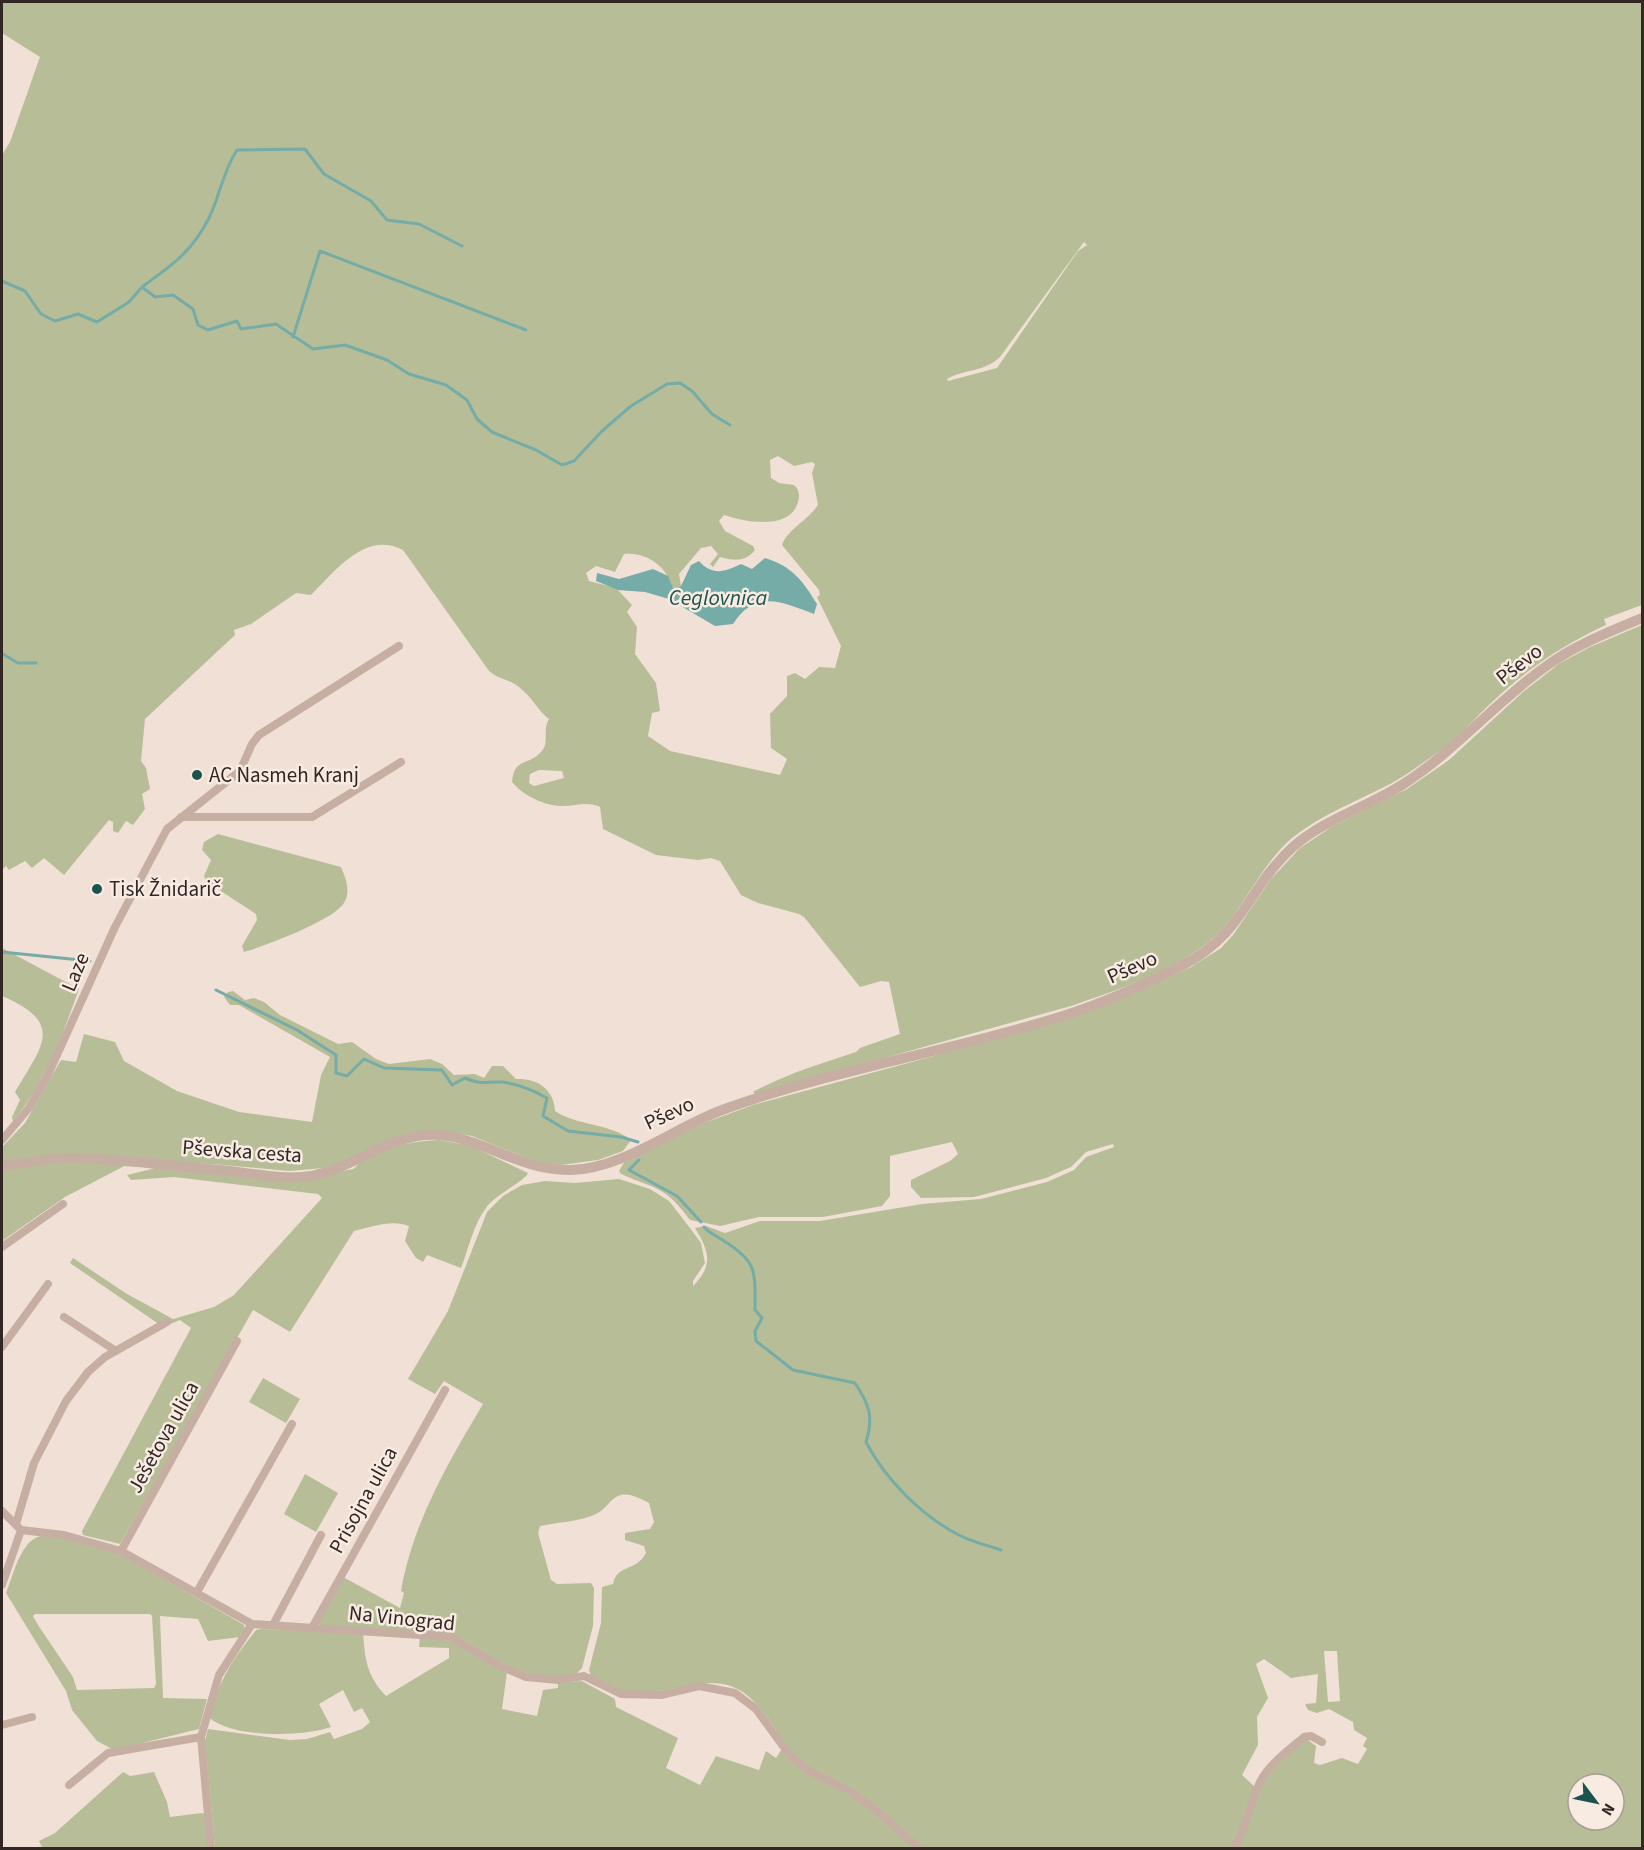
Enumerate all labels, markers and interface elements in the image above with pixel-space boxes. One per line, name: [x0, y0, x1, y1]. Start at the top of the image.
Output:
water label: Ceglovnica: [669, 582, 767, 614]
street label: Pševo: [1489, 636, 1549, 692]
place label: AC Nasmeh Kranj: [209, 760, 359, 790]
marker: AC Nasmeh Kranj: [190, 768, 204, 782]
place label: Tisk Žnidarič: [109, 874, 221, 904]
marker: Tisk Žnidarič: [90, 882, 104, 896]
street label: Pševo: [1102, 943, 1162, 991]
street label: Laze: [53, 948, 97, 996]
street label: Pševo: [639, 1088, 699, 1138]
street label: Pševska cesta: [181, 1132, 303, 1170]
street label: Ješetova ulica: [120, 1376, 206, 1498]
street label: Prisojna ulica: [321, 1441, 405, 1559]
street label: Na Vinograd: [347, 1597, 457, 1639]
north arrow: [1566, 1772, 1626, 1832]
text: N: [1596, 1799, 1620, 1820]

